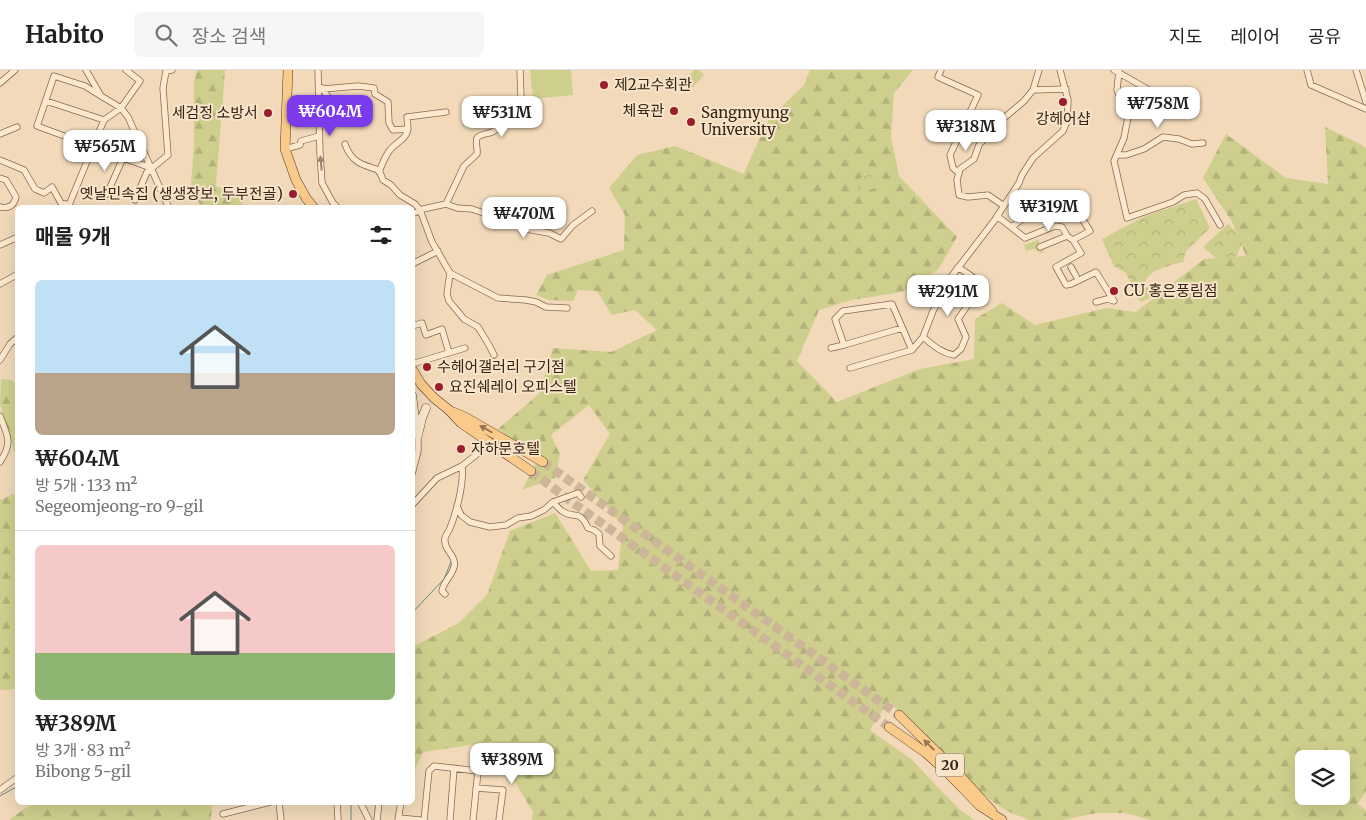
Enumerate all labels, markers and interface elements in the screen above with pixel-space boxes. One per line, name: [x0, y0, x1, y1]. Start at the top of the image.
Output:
search box: [134, 12, 484, 57]
text: Habito: [25, 19, 104, 50]
icon: search: [152, 21, 180, 49]
text: 장소 검색: [192, 24, 266, 48]
text: 지도: [1169, 25, 1202, 48]
text: 레이어: [1230, 25, 1280, 48]
text: 공유: [1308, 25, 1341, 48]
place label: 제2교수회관: [614, 75, 692, 94]
marker: 제2교수회관: [598, 79, 610, 91]
pin: ₩758M: [1123, 87, 1193, 129]
text: ₩758M: [1127, 93, 1189, 113]
pin: ₩604M: [295, 94, 365, 137]
pin: ₩531M: [467, 96, 537, 138]
marker: 강헤어샵: [1057, 96, 1069, 108]
text: ₩604M: [298, 101, 362, 121]
place label: 체육관: [623, 101, 664, 120]
text: ₩531M: [473, 102, 531, 122]
place label: 세검정 소방서: [172, 103, 258, 122]
place label: Sangmyung University: [701, 103, 789, 139]
marker: 체육관: [668, 105, 680, 117]
marker: 세검정 소방서: [262, 107, 274, 119]
pin: ₩318M: [931, 109, 1001, 152]
place label: 강헤어샵: [1035, 109, 1091, 128]
marker: Sangmyung University: [685, 116, 697, 128]
text: ₩318M: [936, 116, 996, 136]
pin: ₩565M: [70, 129, 140, 172]
text: ₩565M: [74, 136, 136, 156]
one-way arrow: [317, 155, 325, 171]
place label: 옛날민속집 (생생장보, 두부전골): [80, 184, 283, 203]
marker: 옛날민속집 (생생장보, 두부전골): [287, 188, 299, 200]
pin: ₩319M: [1014, 190, 1084, 232]
pin: ₩470M: [489, 196, 559, 239]
text: ₩319M: [1020, 196, 1078, 216]
text: ₩470M: [493, 203, 555, 223]
icon: filters: [367, 221, 395, 249]
text: 매물 9개: [35, 223, 111, 250]
pin: ₩291M: [913, 274, 983, 317]
text: ₩291M: [918, 281, 978, 301]
place label: CU 홍은풍림점: [1124, 281, 1217, 300]
marker: CU 홍은풍림점: [1108, 285, 1120, 297]
icon: home: [170, 312, 260, 402]
place label: 수헤어갤러리 구기점: [437, 357, 565, 376]
marker: 수헤어갤러리 구기점: [421, 361, 433, 373]
place label: 요진쉐레이 오피스텔: [449, 377, 577, 396]
marker: 요진쉐레이 오피스텔: [433, 381, 445, 393]
one-way arrow: [479, 424, 492, 433]
place label: 자하문호텔: [471, 439, 540, 458]
marker: 자하문호텔: [455, 443, 467, 455]
text: ₩604M: [35, 445, 119, 472]
text: 방 5개 · 133 m²: [35, 475, 137, 495]
text: Segeomjeong-ro 9-gil: [35, 496, 204, 516]
icon: home: [170, 578, 260, 668]
text: ₩389M: [35, 710, 116, 737]
one-way arrow: [924, 739, 936, 751]
text: 방 3개 · 83 m²: [35, 740, 131, 760]
pin: ₩389M: [477, 742, 547, 785]
text: ₩389M: [481, 749, 543, 769]
map controls: [1295, 750, 1350, 805]
button: layers: [1295, 750, 1350, 805]
road number: 20: [936, 754, 964, 776]
text: Bibong 5-gil: [35, 761, 131, 781]

